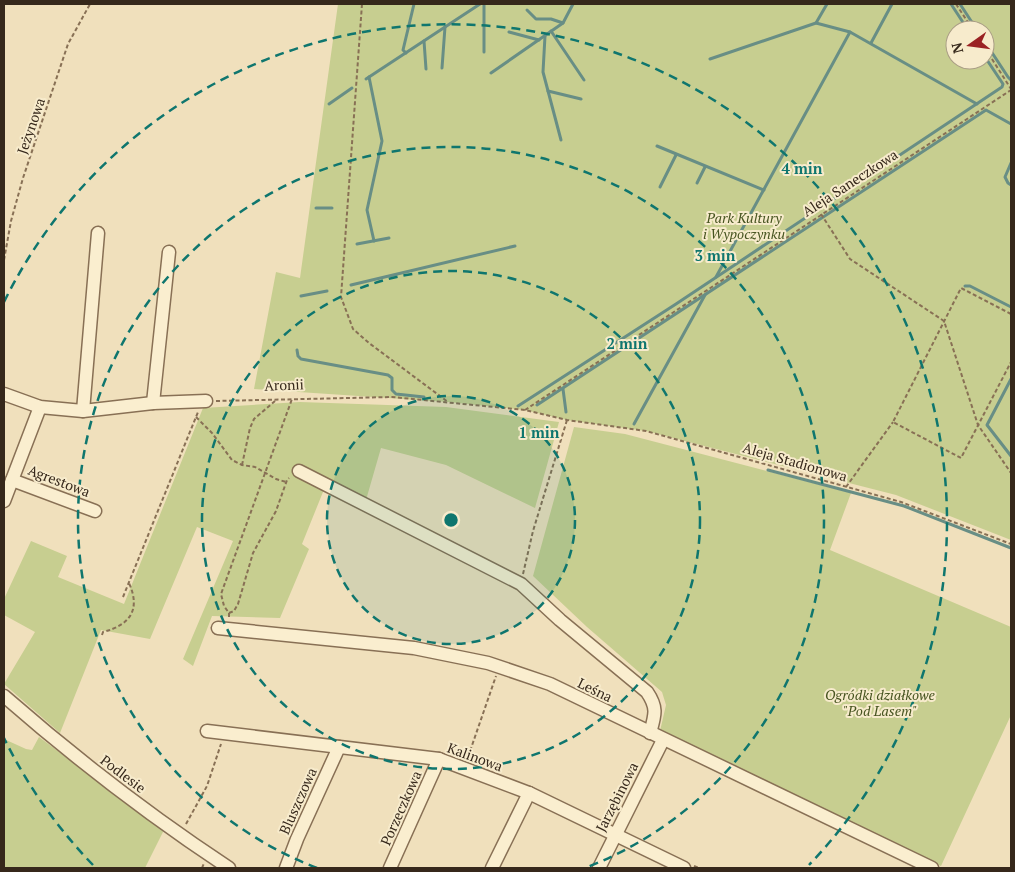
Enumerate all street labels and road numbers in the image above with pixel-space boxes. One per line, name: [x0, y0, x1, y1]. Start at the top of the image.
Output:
street label: Jeżynowa: [12, 95, 49, 157]
street label: Aleja Saneczkowa: [798, 145, 901, 221]
street label: Aronii: [264, 374, 304, 395]
street label: Aleja Stadionowa: [741, 438, 850, 486]
street label: Agrestowa: [25, 460, 93, 501]
street label: Leśna: [575, 673, 616, 706]
street label: Kalinowa: [445, 738, 506, 775]
street label: Podlesie: [97, 750, 150, 797]
street label: Jarzębinowa: [591, 759, 642, 835]
street label: Bluszczowa: [274, 764, 321, 837]
street label: Porzeczkowa: [376, 768, 425, 848]

